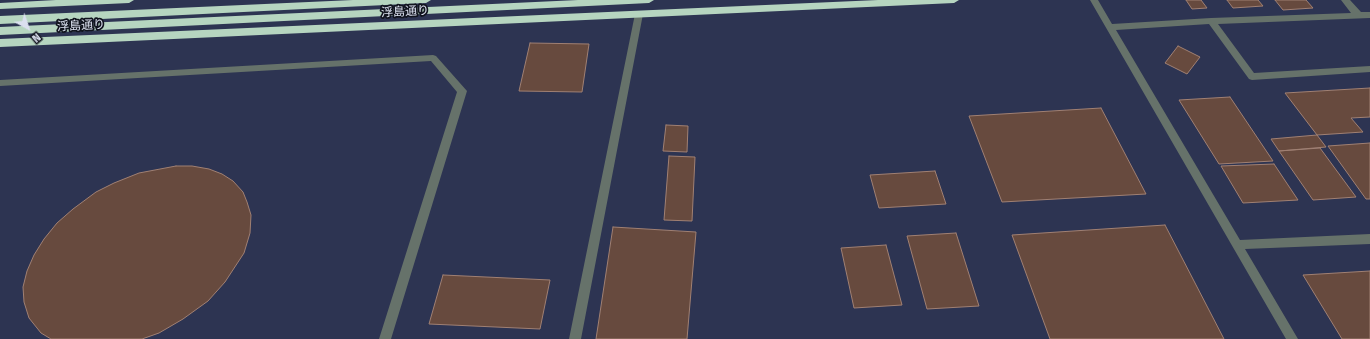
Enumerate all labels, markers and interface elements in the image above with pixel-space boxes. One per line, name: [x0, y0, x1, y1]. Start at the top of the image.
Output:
street label: 浮島通り: [381, 4, 429, 20]
north arrow: [8, 8, 48, 48]
street label: 浮島通り: [57, 18, 105, 34]
text: N: [29, 30, 43, 45]

